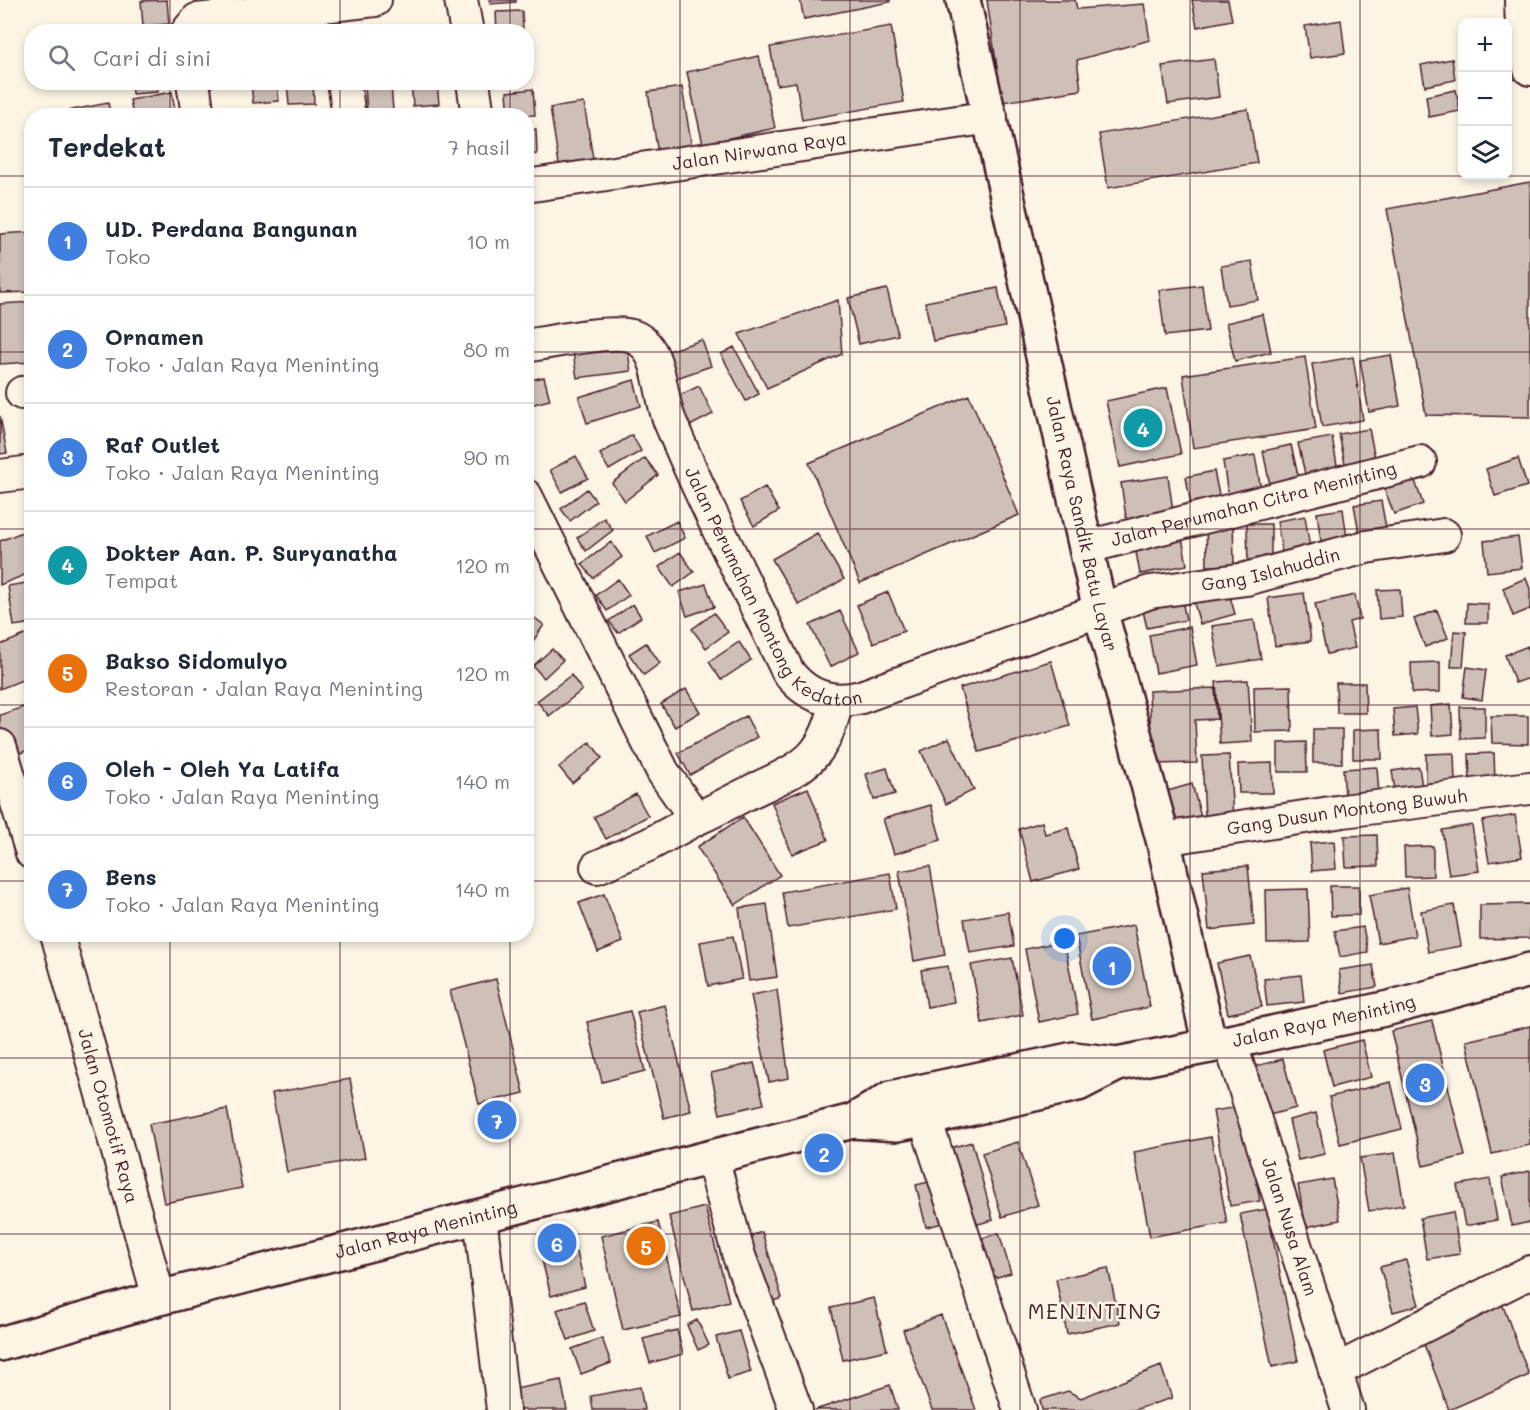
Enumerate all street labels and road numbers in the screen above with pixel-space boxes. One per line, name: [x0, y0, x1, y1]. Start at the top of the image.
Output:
street label: Jalan Nirwana Raya: [670, 126, 848, 175]
street label: Jalan Raya Sandik Batu Layar: [1041, 393, 1124, 654]
street label: Jalan Perumahan Citra Meninting: [1108, 456, 1399, 551]
street label: Jalan Perumahan Montong Kedaton: [680, 463, 864, 711]
street label: Gang Islahuddin: [1200, 542, 1342, 596]
street label: Gang Dusun Montong Buwuh: [1225, 783, 1468, 840]
street label: Jalan Raya Meninting: [1230, 988, 1418, 1052]
street label: Jalan Otomotif Raya: [73, 1026, 145, 1206]
street label: Jalan Nusa Alam: [1257, 1154, 1324, 1299]
street label: Jalan Raya Meninting: [332, 1194, 519, 1264]

